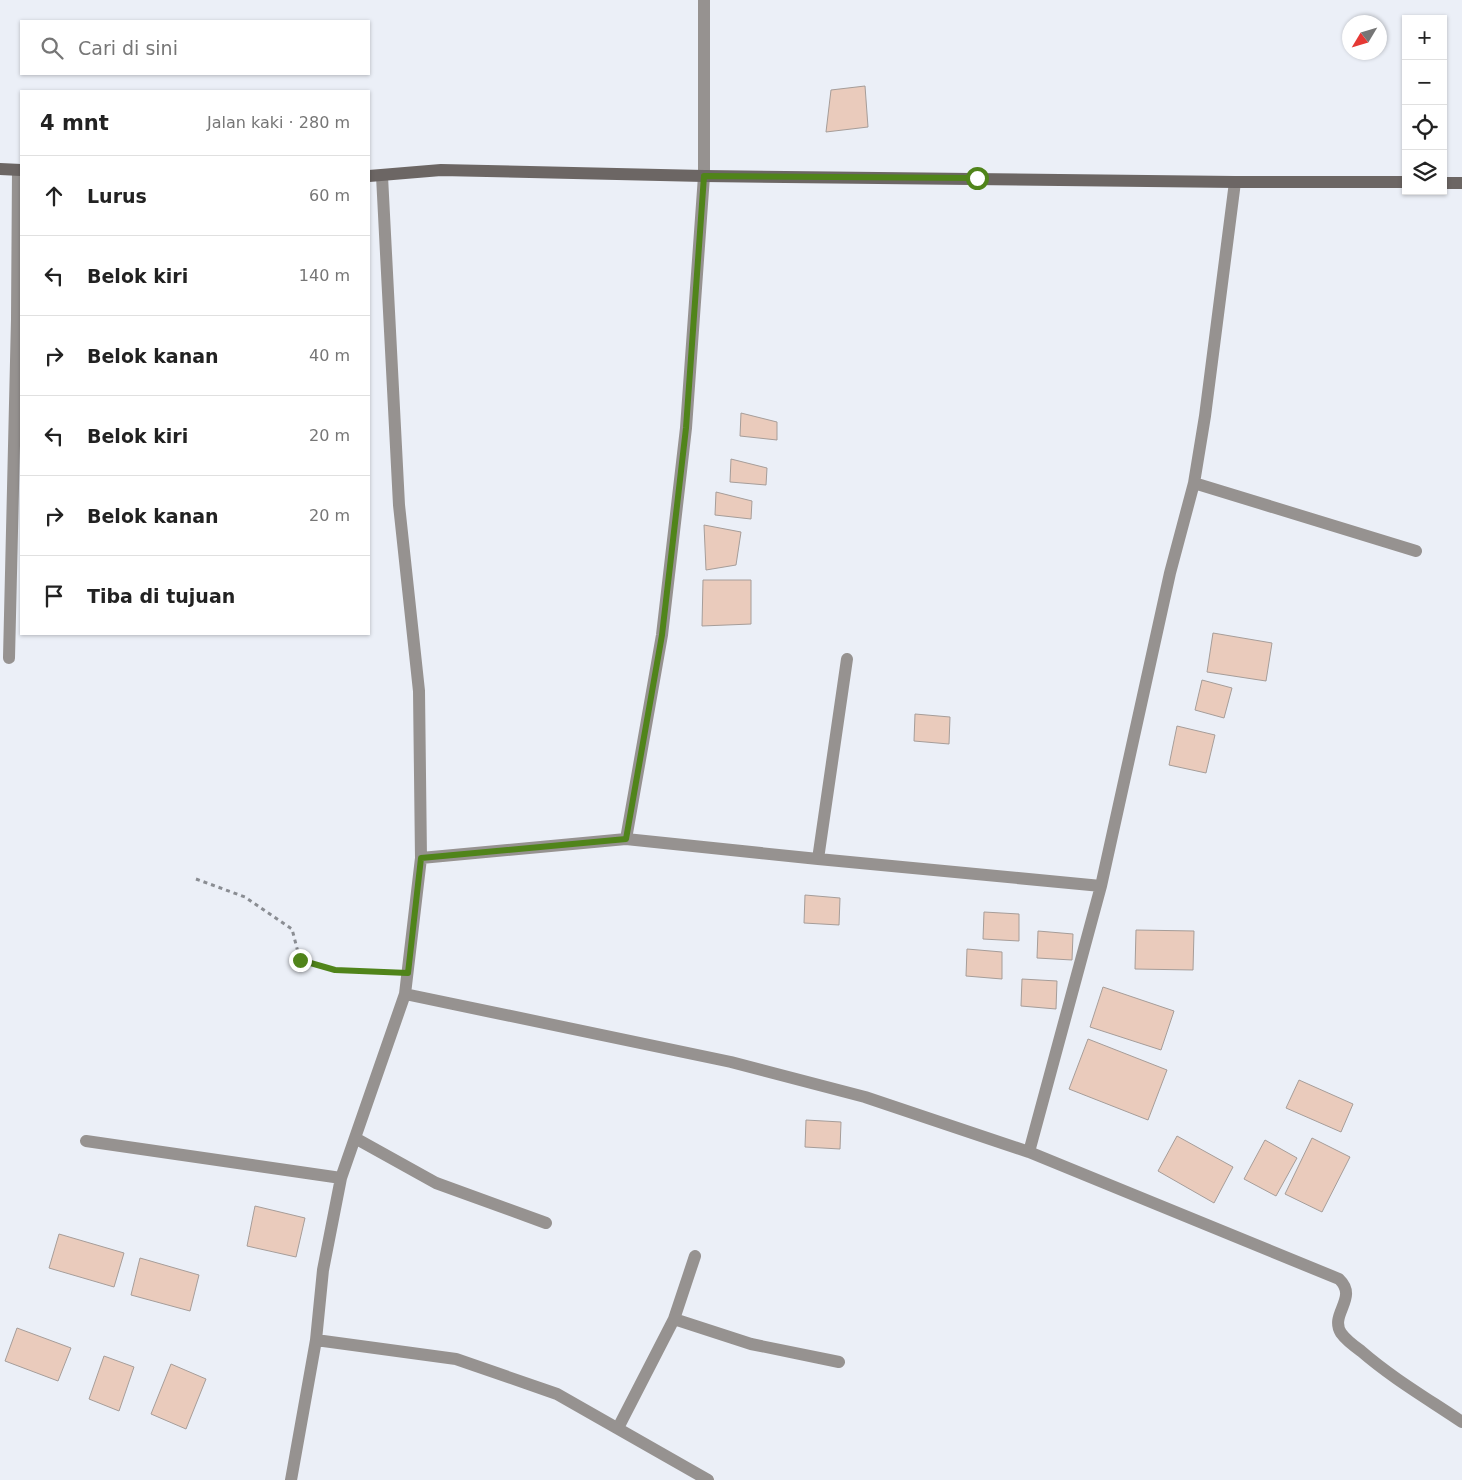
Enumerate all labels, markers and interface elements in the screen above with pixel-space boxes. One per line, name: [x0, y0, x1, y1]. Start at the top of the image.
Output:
north arrow: [1342, 15, 1387, 60]
map controls: [1402, 15, 1447, 195]
button: +: [1402, 15, 1447, 60]
search box: [20, 20, 370, 75]
icon: search: [38, 34, 66, 62]
text: Cari di sini: [78, 37, 178, 59]
button: −: [1402, 60, 1447, 105]
button: locate: [1402, 105, 1447, 150]
text: 4 mnt: [40, 111, 109, 135]
text: Jalan kaki · 280 m: [207, 113, 350, 132]
button: layers: [1402, 150, 1447, 195]
route start: [966, 167, 989, 190]
icon: ahead: [40, 182, 68, 210]
text: Lurus: [87, 185, 147, 207]
text: 60 m: [309, 186, 350, 205]
icon: left: [40, 262, 68, 290]
text: Belok kiri: [87, 265, 188, 287]
text: 140 m: [299, 266, 350, 285]
icon: right: [40, 342, 68, 370]
text: Belok kanan: [87, 345, 219, 367]
text: 40 m: [309, 346, 350, 365]
icon: left: [40, 422, 68, 450]
text: Belok kiri: [87, 425, 188, 447]
text: 20 m: [309, 426, 350, 445]
icon: right: [40, 502, 68, 530]
text: Belok kanan: [87, 505, 219, 527]
text: 20 m: [309, 506, 350, 525]
icon: arrive: [40, 582, 68, 610]
text: Tiba di tujuan: [87, 585, 235, 607]
route end: [289, 949, 312, 972]

